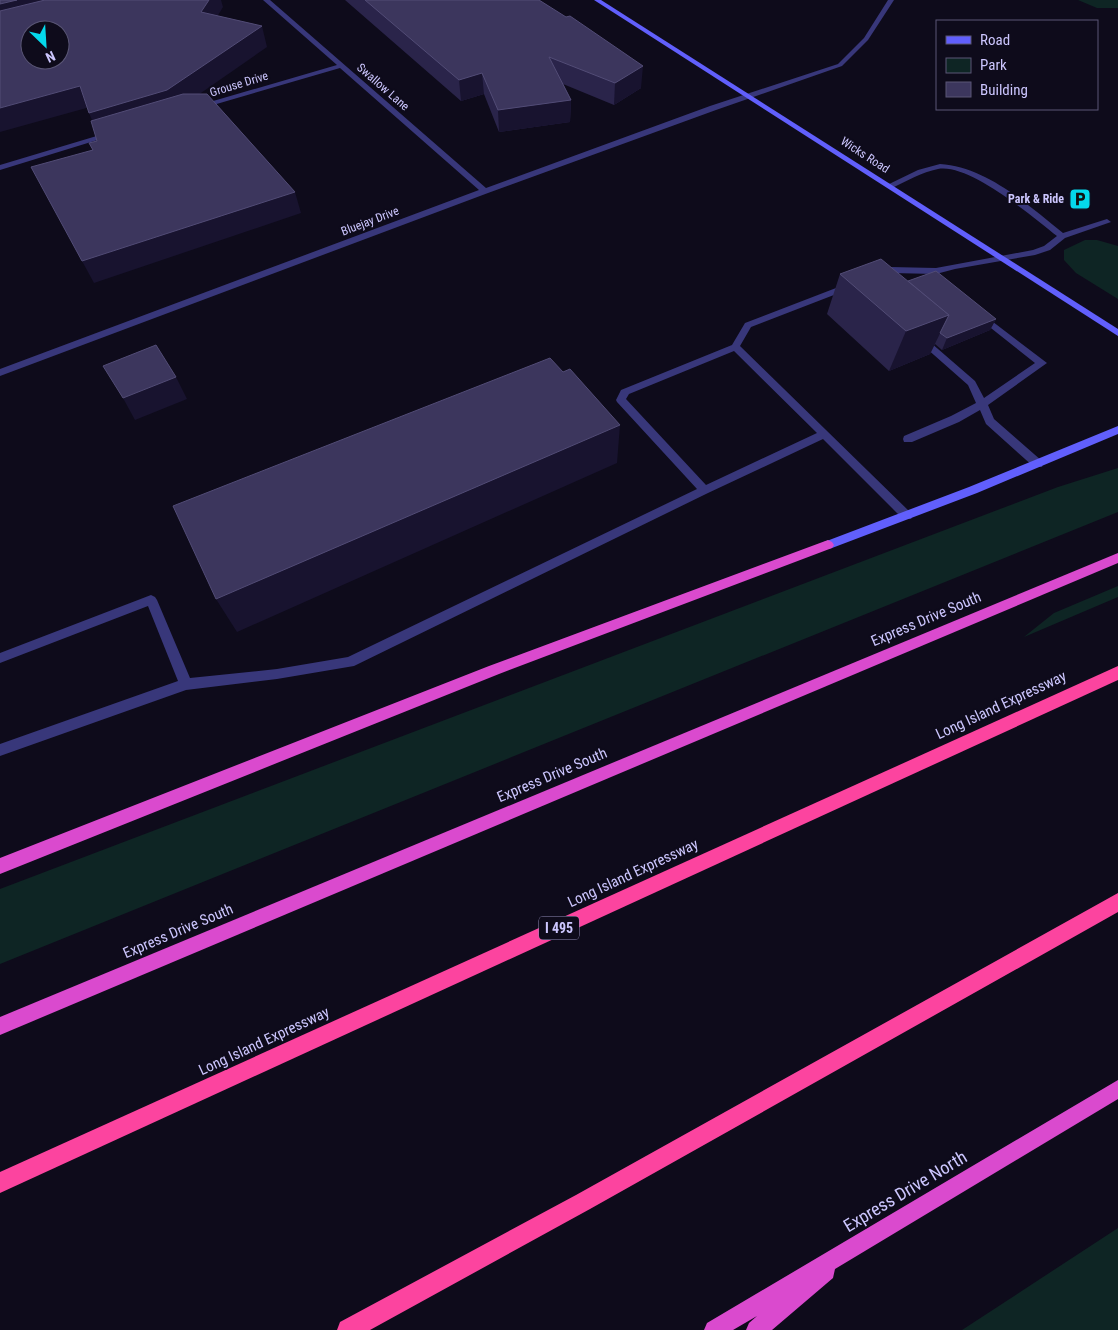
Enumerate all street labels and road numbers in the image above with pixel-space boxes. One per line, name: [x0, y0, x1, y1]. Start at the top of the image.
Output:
street label: Swallow Lane: [354, 60, 412, 114]
street label: Grouse Drive: [208, 68, 270, 100]
street label: Wicks Road: [838, 134, 892, 176]
street label: Bluejay Drive: [339, 203, 401, 238]
street label: Express Drive South: [868, 588, 984, 650]
street label: Long Island Expressway: [933, 667, 1069, 743]
street label: Express Drive South: [494, 744, 610, 806]
street label: Long Island Expressway: [565, 835, 701, 911]
street label: Express Drive South: [120, 900, 236, 962]
road number: I 495: [539, 916, 579, 940]
street label: Long Island Expressway: [196, 1003, 332, 1079]
street label: Express Drive North: [840, 1146, 970, 1236]

